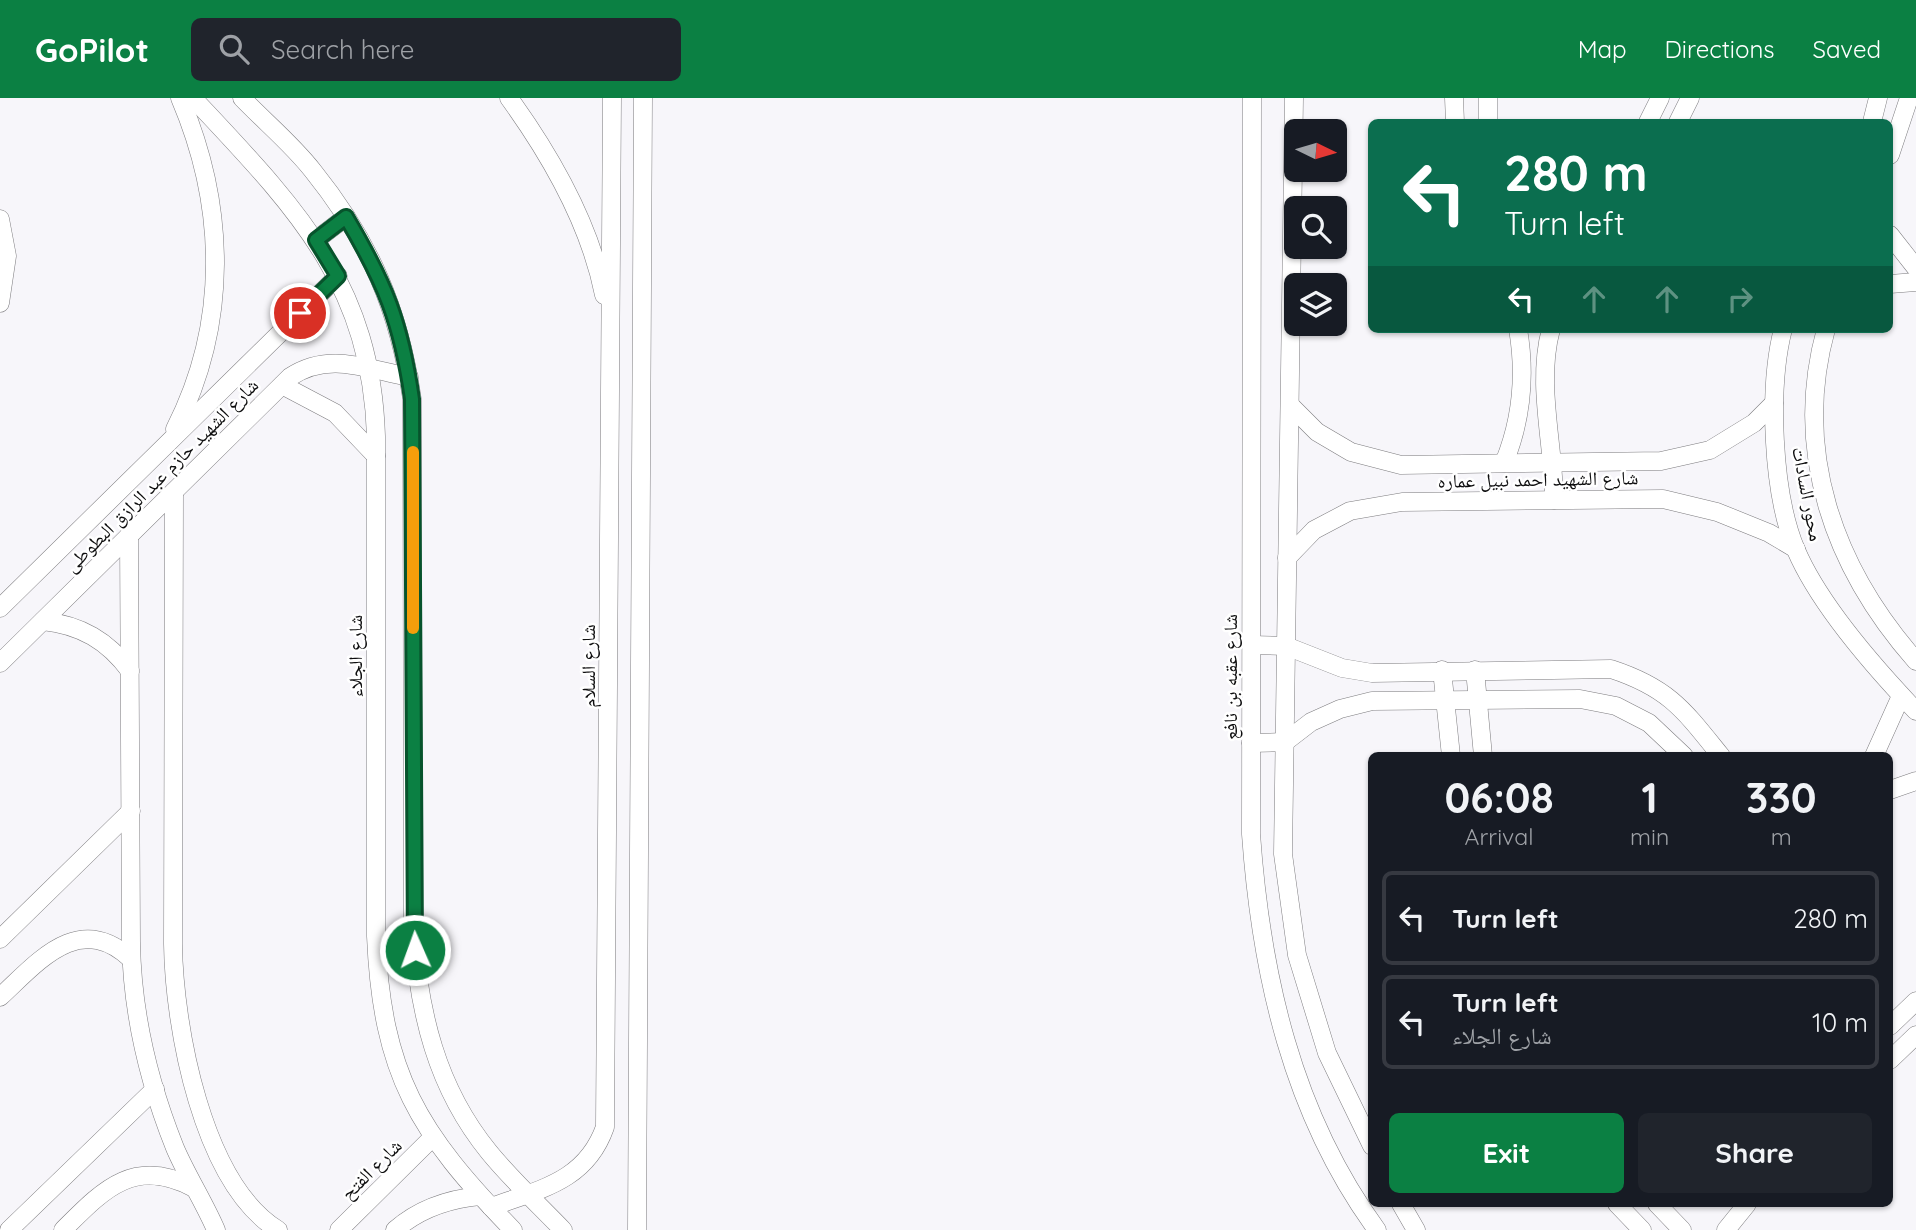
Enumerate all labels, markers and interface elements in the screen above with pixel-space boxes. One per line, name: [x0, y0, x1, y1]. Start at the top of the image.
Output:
search box: [191, 18, 681, 81]
text: GoPilot: [35, 29, 149, 70]
icon: search: [215, 30, 253, 68]
text: Search here: [271, 33, 414, 66]
text: Map: [1578, 34, 1627, 64]
text: Directions: [1665, 34, 1775, 64]
text: Saved: [1813, 34, 1881, 64]
north arrow: [1284, 119, 1348, 182]
map controls: [1284, 119, 1347, 336]
text: 280 m: [1504, 142, 1648, 203]
icon: left: [1389, 147, 1480, 238]
button: search: [1284, 196, 1347, 259]
text: Turn left: [1504, 203, 1625, 243]
button: layers: [1284, 273, 1347, 336]
icon: left: [1502, 280, 1540, 318]
icon: ahead: [1575, 280, 1613, 318]
icon: ahead: [1648, 280, 1686, 318]
icon: right: [1721, 280, 1759, 318]
pin: [270, 283, 330, 343]
icon: arrive: [281, 294, 319, 332]
street label: شارع الشهيد حازم عبد الرازق البطوطى: [59, 373, 265, 579]
street label: محور السادات: [1787, 445, 1829, 543]
street label: شارع الشهيد احمد نبيل عماره: [1437, 465, 1639, 493]
street label: شارع عقبه بن نافع: [1218, 614, 1243, 740]
street label: شارع الجلاء: [343, 615, 367, 697]
street label: شارع السلام: [576, 624, 602, 708]
text: 06:08: [1444, 771, 1554, 824]
text: 1: [1642, 771, 1658, 824]
text: 330: [1746, 771, 1817, 824]
text: Arrival: [1465, 822, 1533, 851]
text: min: [1630, 822, 1669, 851]
text: m: [1771, 822, 1792, 851]
icon: left: [1393, 899, 1431, 937]
text: Turn left: [1452, 902, 1559, 935]
text: 280 m: [1793, 902, 1868, 935]
position arrow: [378, 913, 452, 987]
text: Turn left: [1452, 986, 1559, 1019]
icon: left: [1393, 1003, 1431, 1041]
text: 10 m: [1812, 1006, 1868, 1039]
text: شارع الجلاء: [1452, 1021, 1552, 1050]
button: Exit: [1389, 1113, 1624, 1193]
button: Share: [1638, 1113, 1872, 1193]
street label: شارع الفتح: [335, 1133, 407, 1205]

